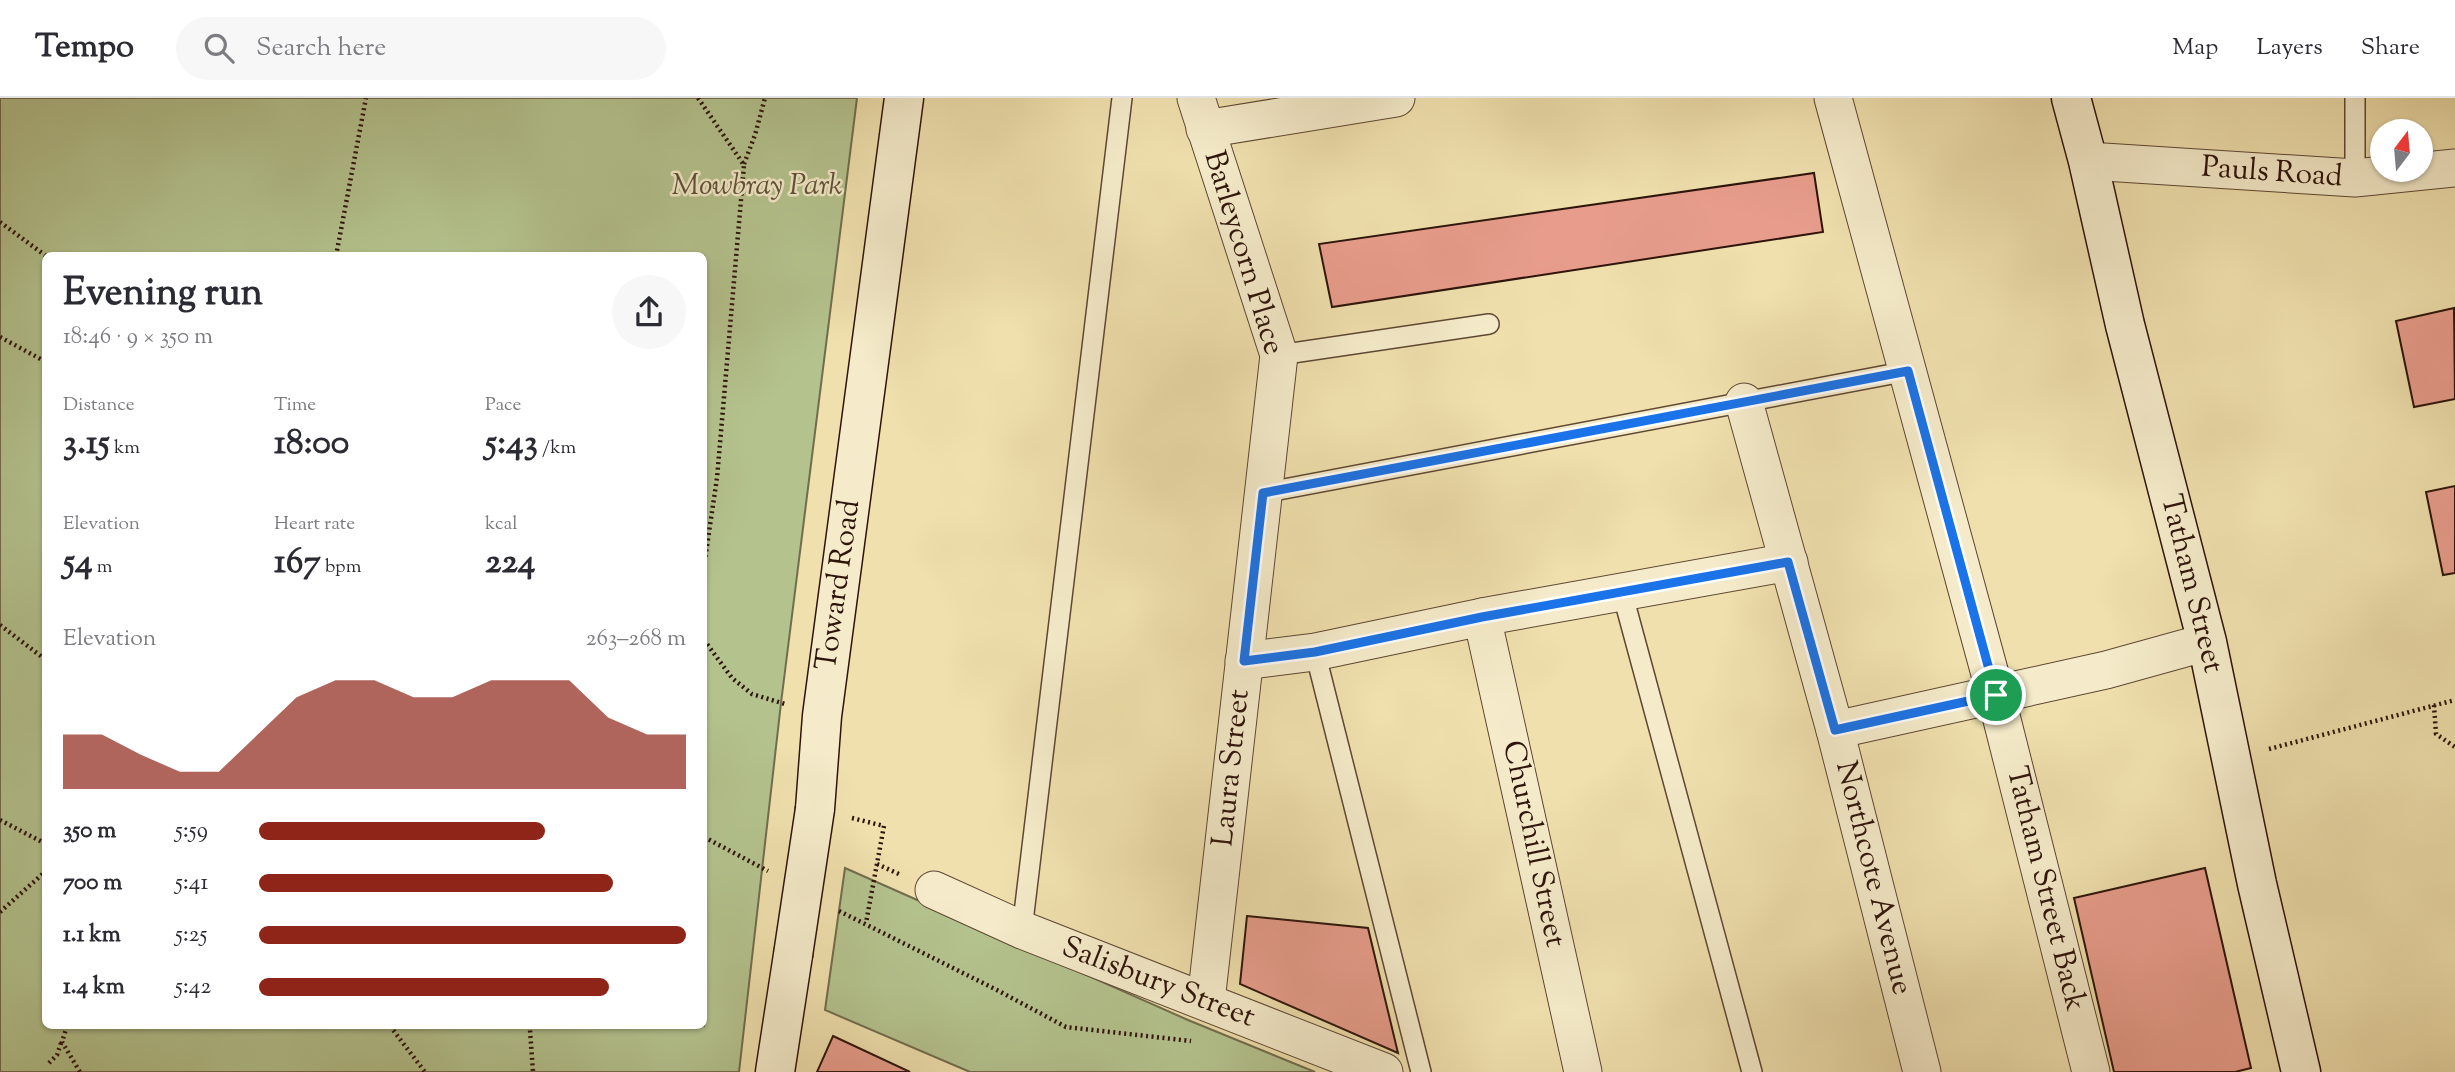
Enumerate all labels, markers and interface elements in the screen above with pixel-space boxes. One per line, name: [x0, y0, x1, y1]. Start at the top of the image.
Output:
search box: [176, 17, 666, 80]
text: Tempo: [35, 24, 134, 72]
icon: search: [200, 29, 238, 67]
text: Search here: [256, 30, 386, 67]
text: Map: [2172, 31, 2218, 65]
text: Layers: [2256, 31, 2323, 65]
text: Share: [2361, 31, 2420, 65]
north arrow: [2370, 119, 2432, 182]
map controls: [2370, 119, 2433, 182]
street label: Barleycorn Place: [1192, 146, 1294, 360]
street label: Pauls Road: [2200, 147, 2344, 199]
park label: Mowbray Park: [672, 165, 842, 208]
text: Evening run: [63, 268, 263, 322]
button: share: [612, 275, 686, 349]
text: 18:46 · 9 × 350 m: [63, 321, 213, 354]
text: Distance: [63, 392, 135, 419]
text: Time: [274, 392, 316, 419]
text: Pace: [485, 392, 521, 419]
text: 3.15: [63, 419, 110, 470]
text: 18:00: [274, 419, 349, 470]
text: 5:43: [485, 419, 538, 470]
text: km: [110, 435, 140, 462]
text: /km: [538, 435, 576, 462]
street label: Tatham Street: [2148, 490, 2234, 678]
street label: Toward Road: [806, 497, 872, 673]
text: Elevation: [63, 511, 140, 538]
text: Heart rate: [274, 511, 355, 538]
text: kcal: [485, 511, 518, 538]
text: 54: [63, 538, 93, 589]
text: 167: [274, 538, 321, 589]
text: 224: [485, 538, 535, 589]
text: m: [93, 554, 112, 581]
text: bpm: [321, 554, 361, 581]
text: Elevation: [63, 623, 156, 656]
text: 263–268 m: [586, 623, 686, 656]
pin: [1966, 665, 2026, 725]
icon: arrive: [1977, 676, 2015, 714]
street label: Laura Street: [1202, 687, 1262, 849]
street label: Churchill Street: [1490, 737, 1576, 951]
street label: Northcote Avenue: [1823, 757, 1923, 999]
street label: Tatham Street Back: [1994, 762, 2096, 1016]
text: 350 m: [63, 815, 116, 848]
text: 5:59: [175, 815, 208, 848]
text: 700 m: [63, 867, 122, 900]
text: 5:41: [175, 867, 208, 900]
text: 1.1 km: [63, 919, 121, 952]
text: 5:25: [175, 919, 207, 952]
street label: Salisbury Street: [1055, 926, 1261, 1040]
text: 1.4 km: [63, 971, 125, 1004]
text: 5:42: [175, 971, 211, 1004]

